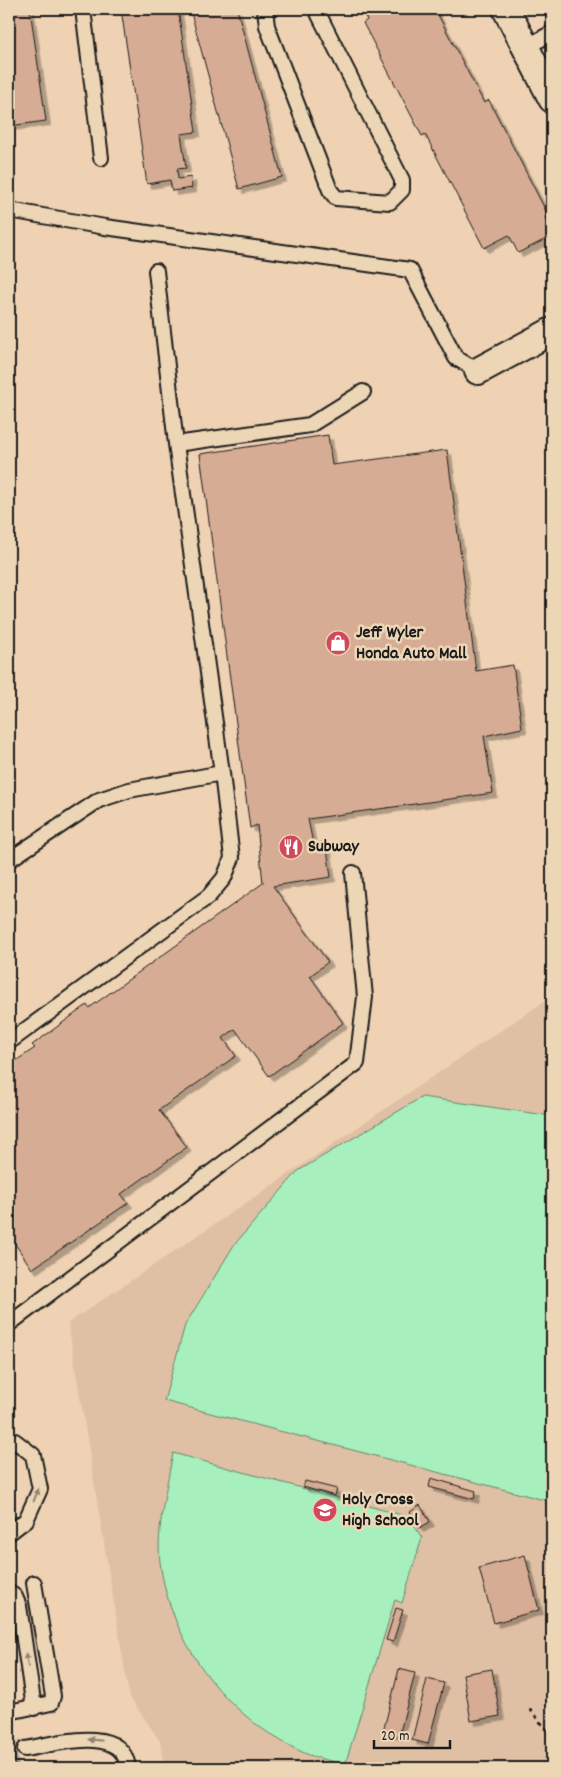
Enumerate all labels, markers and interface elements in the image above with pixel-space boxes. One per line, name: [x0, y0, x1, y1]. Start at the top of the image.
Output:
place label: Jeff Wyler Honda Auto Mall: [356, 621, 467, 667]
shop icon: Jeff Wyler Honda Auto Mall: [325, 630, 351, 656]
restaurant icon: Subway: [278, 834, 304, 860]
place label: Subway: [308, 835, 360, 860]
one-way arrow: [32, 1487, 40, 1502]
place label: Holy Cross High School: [342, 1488, 419, 1534]
school or university icon: Holy Cross High School: [312, 1497, 338, 1523]
one-way arrow: [22, 1651, 30, 1667]
scale bar: [374, 1717, 450, 1749]
text: 20 m: [381, 1726, 409, 1748]
one-way arrow: [86, 1736, 102, 1744]

